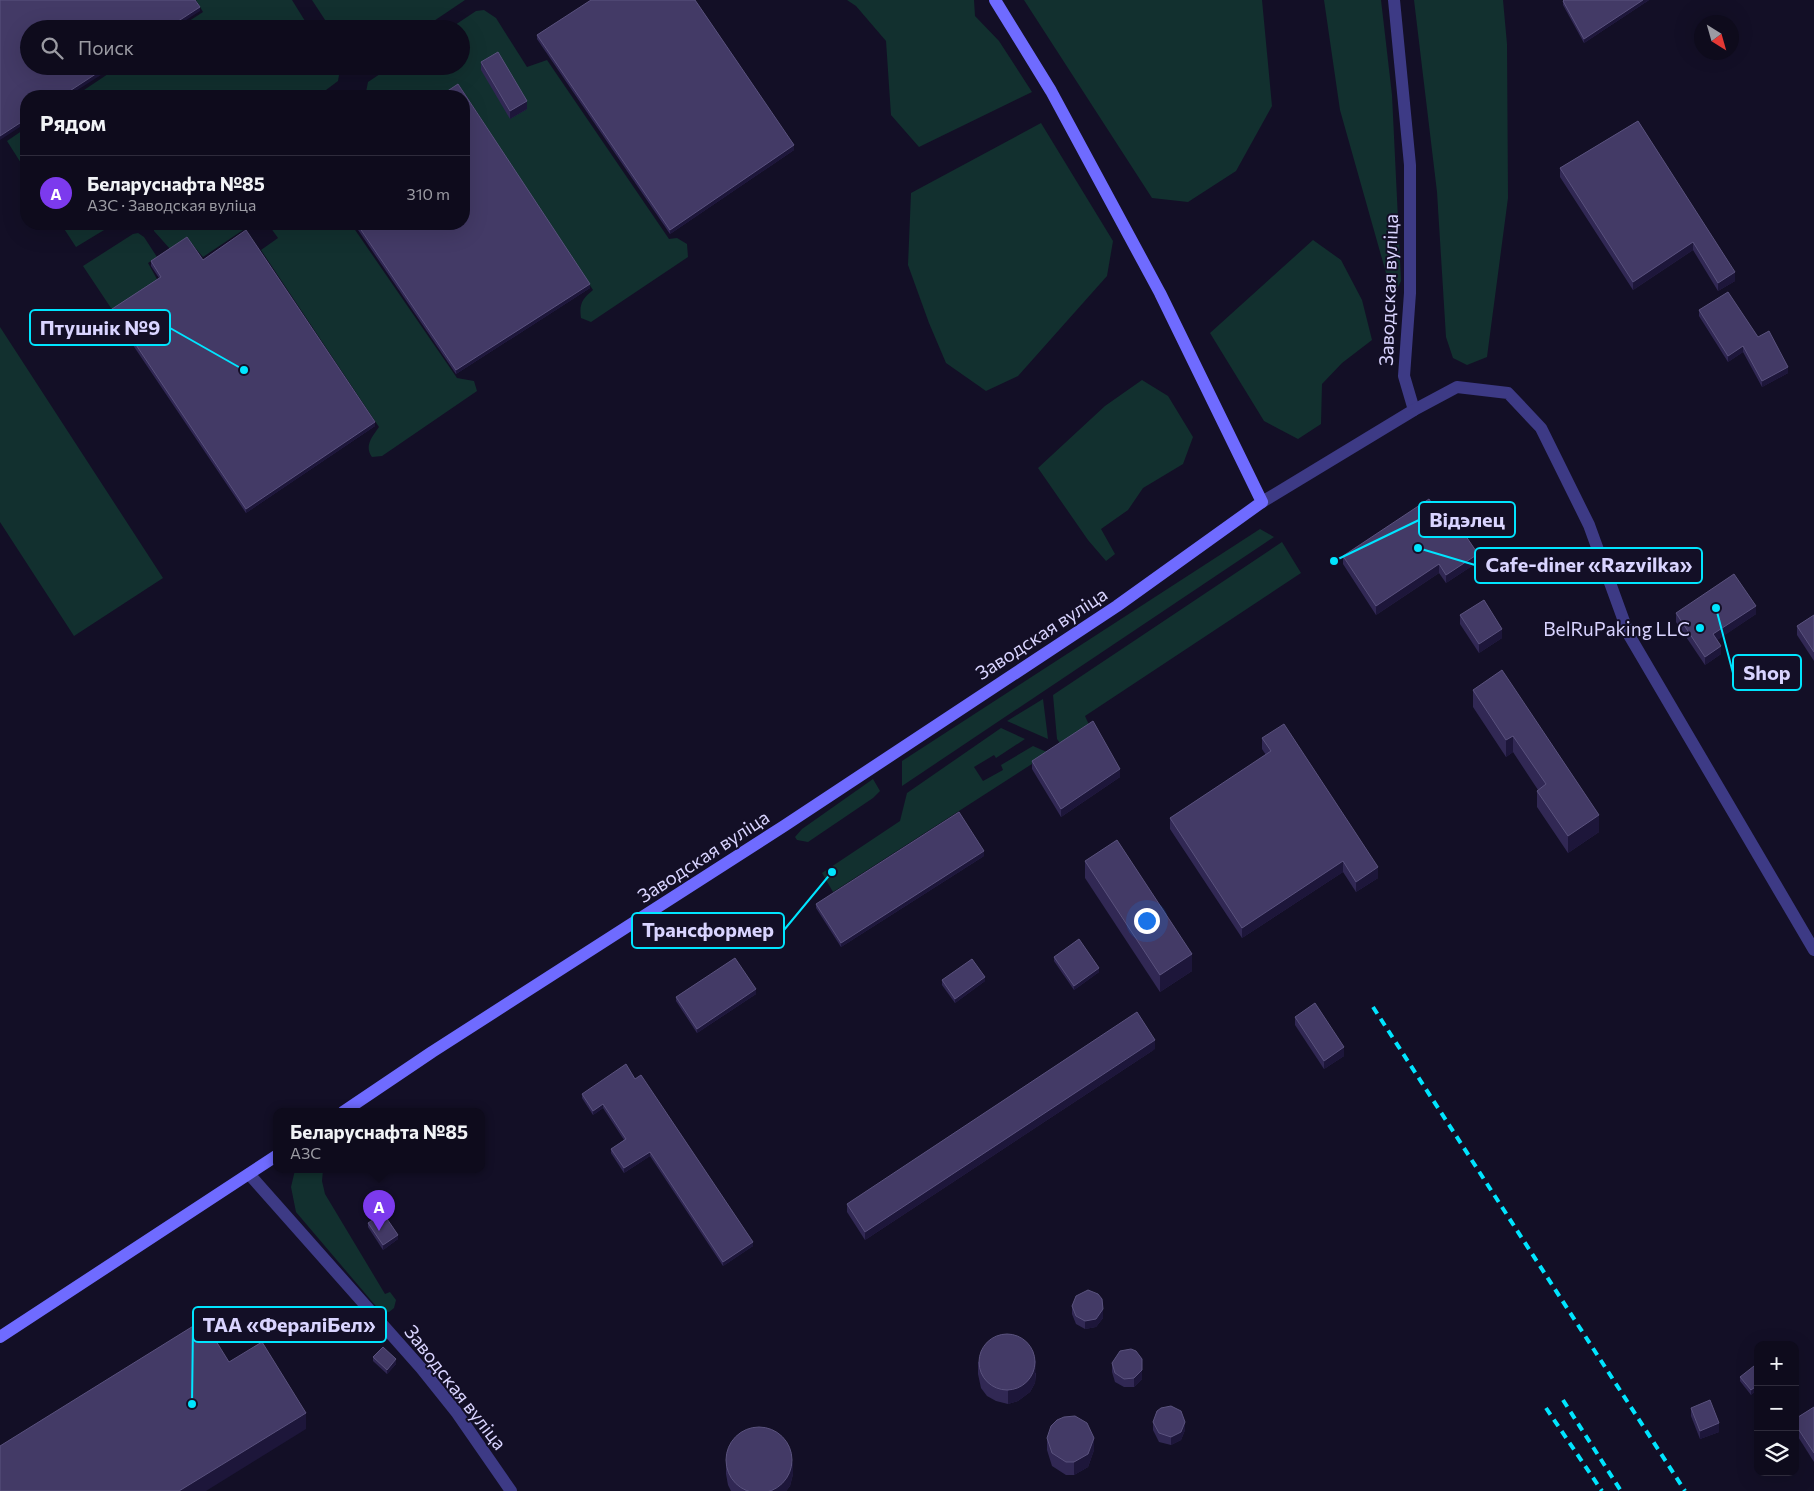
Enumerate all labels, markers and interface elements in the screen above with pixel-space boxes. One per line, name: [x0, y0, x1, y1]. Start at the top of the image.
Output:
north arrow: [1694, 15, 1739, 60]
search box: [20, 20, 470, 75]
icon: search: [38, 34, 66, 62]
text: Поиск: [78, 36, 134, 59]
text: Рядом: [40, 110, 106, 135]
text: Беларуснафта №85: [87, 172, 265, 195]
text: A: [50, 184, 62, 203]
text: 310 m: [407, 184, 450, 203]
text: АЗС · Заводская вуліца: [87, 195, 256, 214]
street label: Заводская вуліца: [1374, 214, 1402, 366]
callout: Птушнік №9: [30, 310, 170, 345]
text: Птушнік №9: [40, 315, 160, 339]
callout: Відэлец: [1419, 502, 1515, 537]
text: Відэлец: [1429, 507, 1505, 531]
callout: Cafe-diner «Razvilka»: [1475, 548, 1702, 583]
text: Cafe-diner «Razvilka»: [1486, 552, 1692, 576]
street label: Заводская вуліца: [971, 582, 1111, 684]
place label: BelRuPaking LLC: [1543, 617, 1690, 640]
marker: BelRuPaking LLC: [1694, 622, 1706, 634]
callout: Shop: [1733, 655, 1801, 690]
text: Shop: [1743, 660, 1791, 684]
street label: Заводская вуліца: [633, 805, 773, 907]
your location: [1134, 908, 1160, 934]
callout: Трансформер: [632, 913, 784, 948]
text: Трансформер: [642, 917, 774, 941]
popup: [273, 1108, 485, 1173]
text: Беларуснафта №85: [290, 1120, 468, 1143]
text: АЗС: [290, 1143, 321, 1162]
pin: A: [363, 1190, 395, 1231]
callout: ТАА «ФераліБел»: [193, 1307, 386, 1342]
text: ТАА «ФераліБел»: [202, 1312, 376, 1336]
street label: Заводская вуліца: [400, 1320, 512, 1454]
map controls: [1754, 1341, 1799, 1476]
button: +: [1754, 1341, 1799, 1386]
button: −: [1754, 1386, 1799, 1431]
button: layers: [1754, 1431, 1799, 1476]

